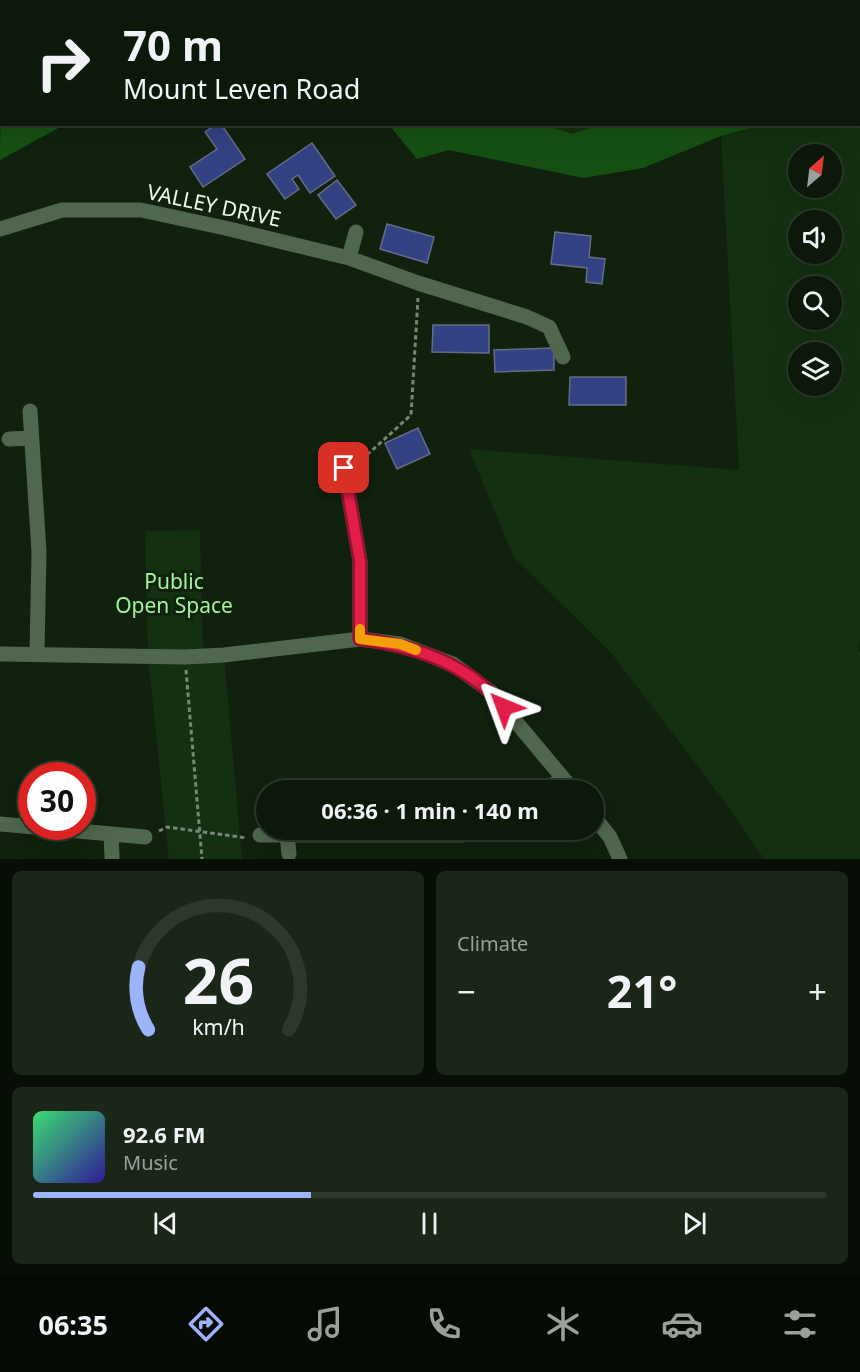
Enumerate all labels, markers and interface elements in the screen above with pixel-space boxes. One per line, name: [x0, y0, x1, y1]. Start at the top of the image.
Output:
text: 70 m: [123, 16, 223, 73]
icon: right: [24, 24, 102, 102]
text: Mount Leven Road: [123, 70, 360, 107]
north arrow: [788, 144, 842, 198]
map controls: [788, 144, 842, 396]
street label: VALLEY DRIVE: [145, 177, 284, 233]
button: sound: [788, 210, 842, 264]
button: search: [788, 276, 842, 330]
button: layers: [788, 342, 842, 396]
pin: [318, 442, 369, 493]
icon: arrive: [327, 451, 360, 484]
park label: Public Open Space: [115, 567, 233, 619]
position arrow: [472, 675, 536, 739]
speed limit sign: 30: [18, 762, 96, 840]
text: 06:36 · 1 min · 140 m: [321, 795, 539, 825]
text: Climate: [457, 930, 528, 957]
text: 26: [182, 937, 254, 1022]
text: 21°: [607, 960, 677, 1021]
text: −: [457, 969, 476, 1014]
text: +: [808, 969, 827, 1014]
text: km/h: [192, 1012, 244, 1041]
text: 92.6 FM: [123, 1119, 205, 1149]
text: Music: [123, 1149, 178, 1176]
icon: previous: [149, 1207, 182, 1240]
icon: pause: [413, 1207, 446, 1240]
icon: next: [678, 1207, 711, 1240]
icon: directions: [185, 1303, 227, 1345]
icon: music: [304, 1303, 346, 1345]
icon: phone: [423, 1303, 465, 1345]
icon: climate: [542, 1303, 584, 1345]
icon: car: [661, 1303, 703, 1345]
icon: filters: [779, 1303, 821, 1345]
text: 06:35: [38, 1306, 108, 1343]

